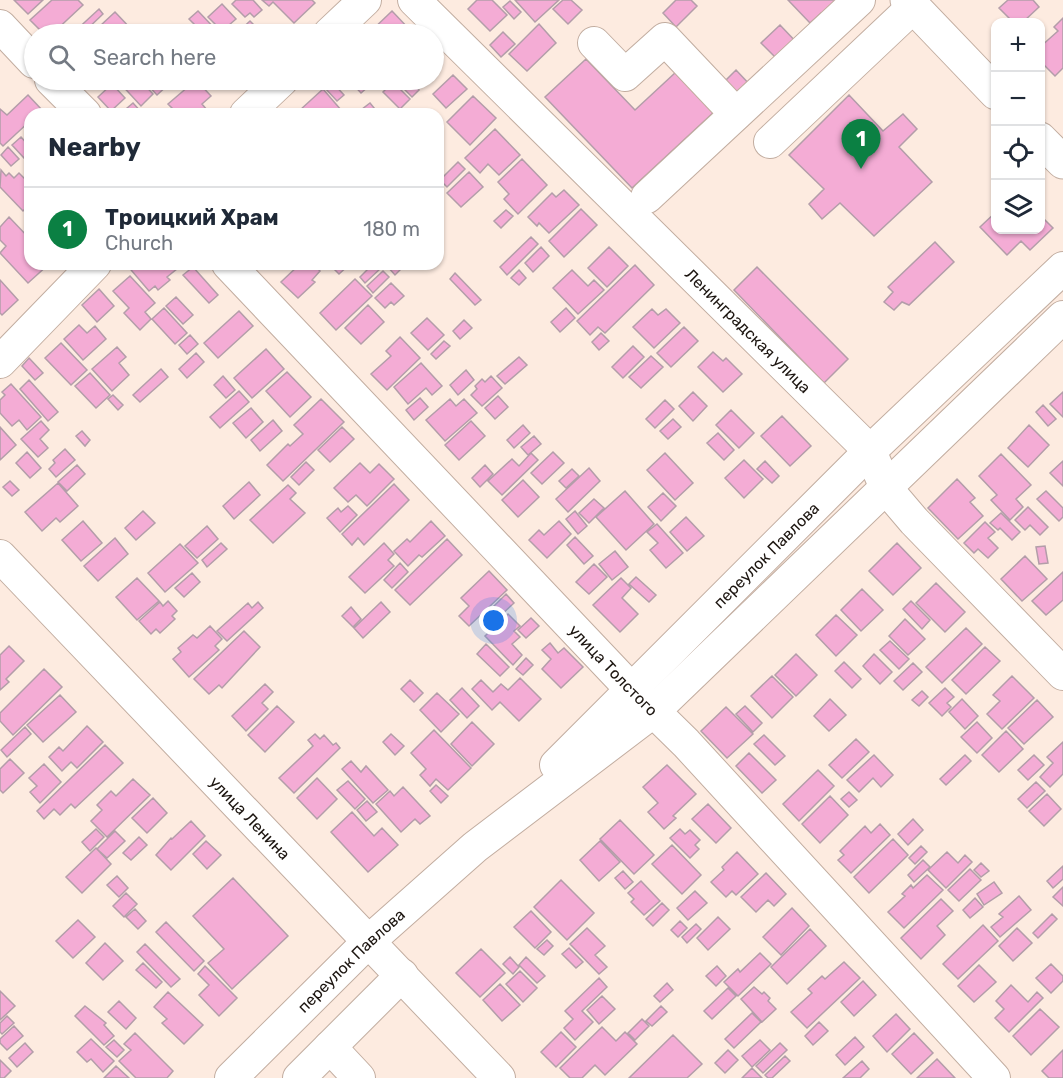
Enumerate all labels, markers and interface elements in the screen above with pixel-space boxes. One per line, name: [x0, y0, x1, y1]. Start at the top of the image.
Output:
map controls: [991, 18, 1045, 234]
button: +: [991, 18, 1045, 72]
search box: [24, 24, 444, 90]
icon: search: [45, 41, 78, 74]
text: Search here: [93, 44, 216, 71]
button: −: [991, 72, 1045, 126]
pin: 1: [842, 120, 880, 169]
button: locate: [991, 126, 1045, 180]
text: Nearby: [48, 132, 141, 163]
button: layers: [991, 180, 1045, 234]
text: Троицкий Храм: [105, 204, 279, 231]
text: 1: [63, 217, 72, 241]
text: 180 m: [363, 217, 420, 241]
text: Church: [105, 231, 173, 255]
street label: Ленинградская улица: [681, 265, 815, 397]
street label: переулок Павлова: [710, 499, 823, 612]
your location: [479, 606, 508, 635]
street label: улица Толстого: [565, 621, 662, 720]
street label: улица Ленина: [205, 772, 294, 864]
street label: переулок Павлова: [294, 905, 409, 1017]

